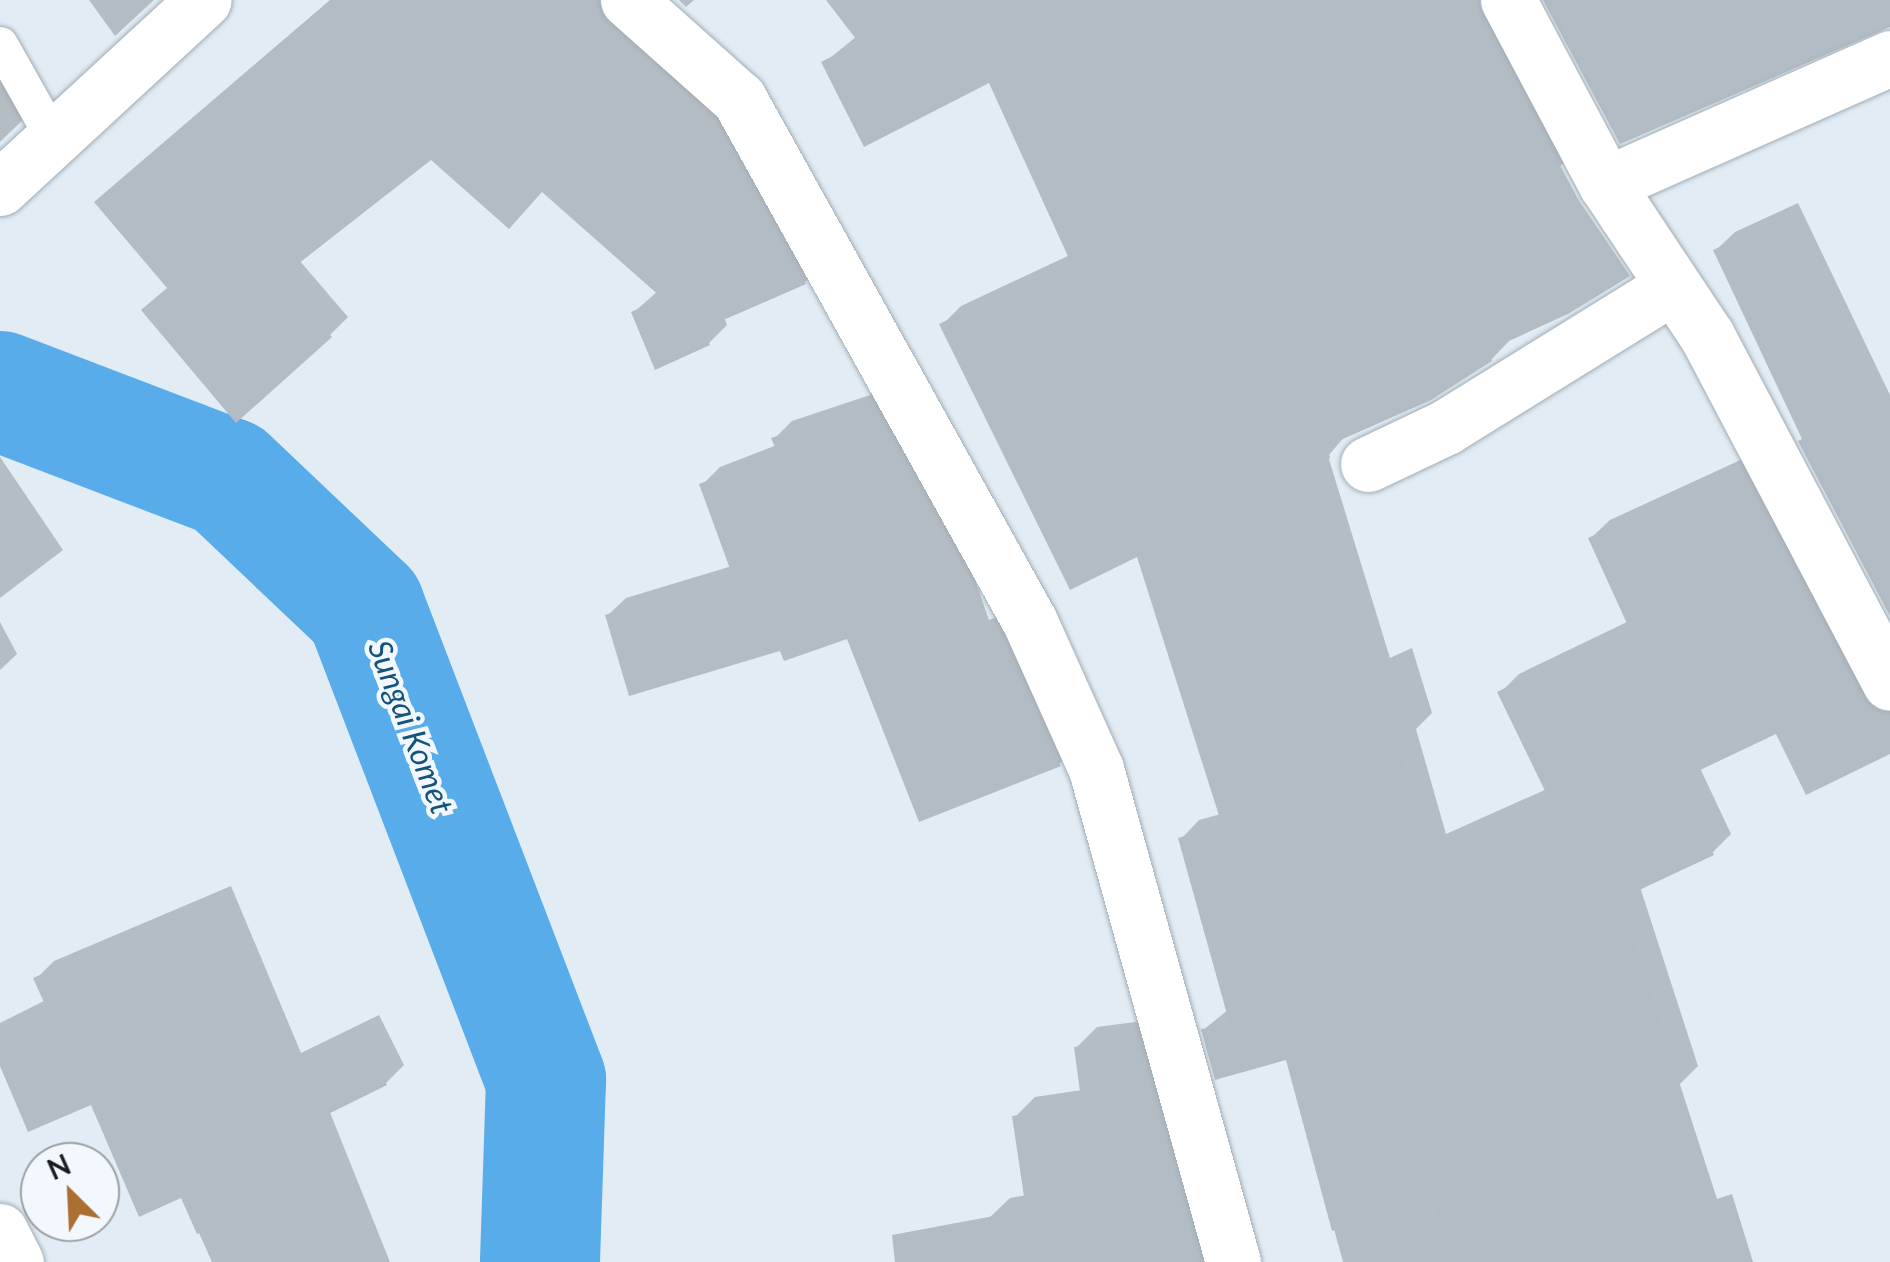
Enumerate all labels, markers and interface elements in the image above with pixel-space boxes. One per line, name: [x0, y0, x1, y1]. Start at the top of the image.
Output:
water label: Sungai Komet: [360, 635, 462, 819]
north arrow: [20, 1142, 120, 1242]
text: N: [42, 1147, 75, 1186]

